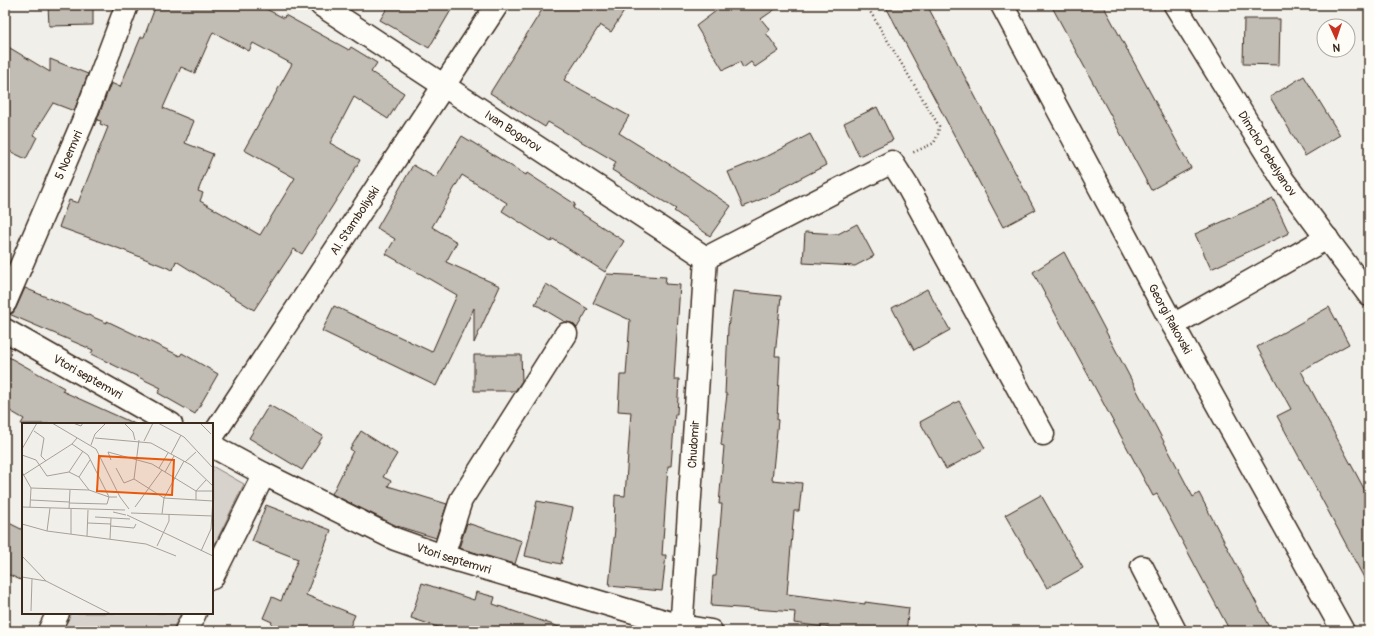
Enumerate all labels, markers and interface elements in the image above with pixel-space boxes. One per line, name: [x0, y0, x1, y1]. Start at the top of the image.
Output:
north arrow: [1316, 18, 1356, 58]
text: N: [1332, 41, 1341, 54]
street label: Ivan Bogorov: [482, 107, 545, 155]
street label: Dimcho Debelyanov: [1235, 108, 1300, 199]
street label: 5 Noemvri: [51, 128, 86, 182]
street label: Al. Stamboliyski: [327, 184, 383, 258]
street label: Georgi Rakovski: [1145, 281, 1195, 357]
street label: Vtori septemvri: [50, 351, 125, 402]
street label: Chudomir: [684, 419, 703, 469]
inset map: [22, 423, 213, 614]
street label: Vtori septemvri: [414, 540, 493, 577]

